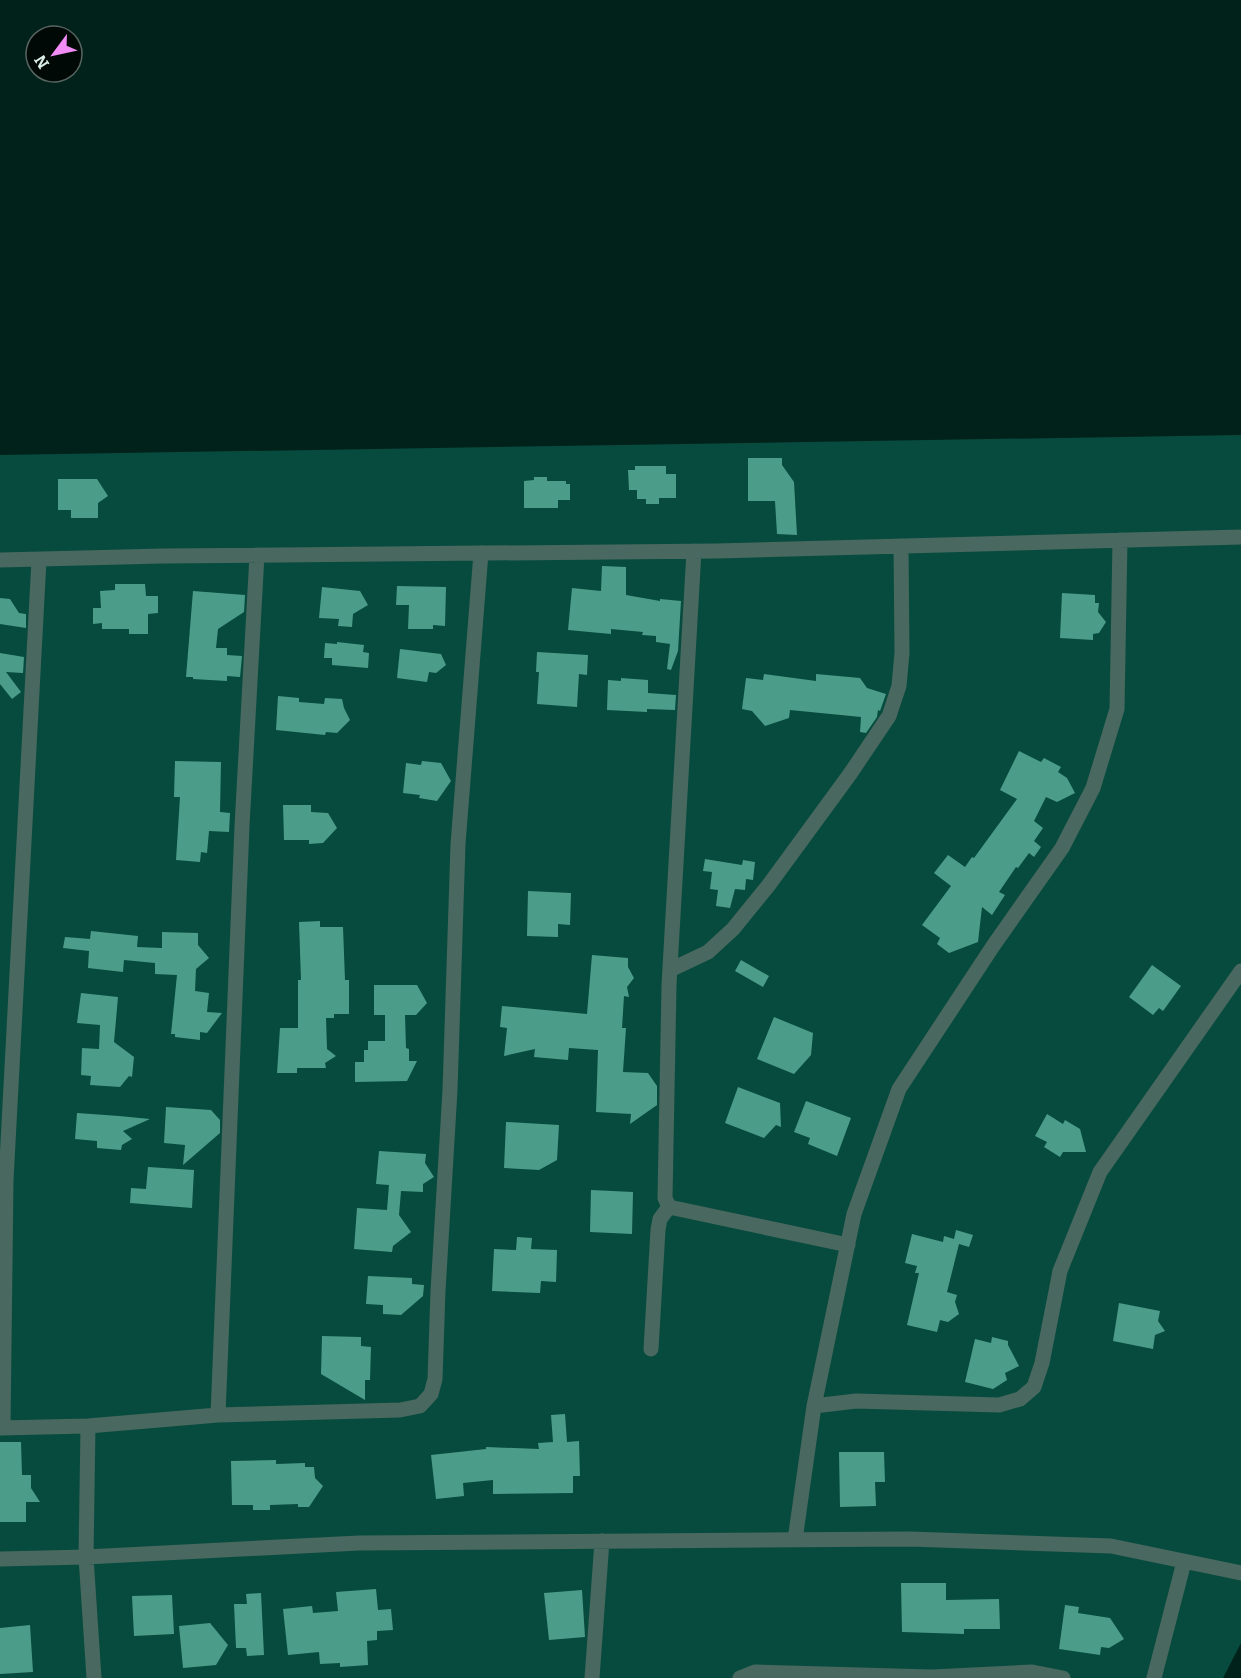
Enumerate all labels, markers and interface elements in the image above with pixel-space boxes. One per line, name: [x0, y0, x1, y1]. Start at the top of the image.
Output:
north arrow: [24, 24, 84, 84]
text: N: [31, 52, 53, 72]

